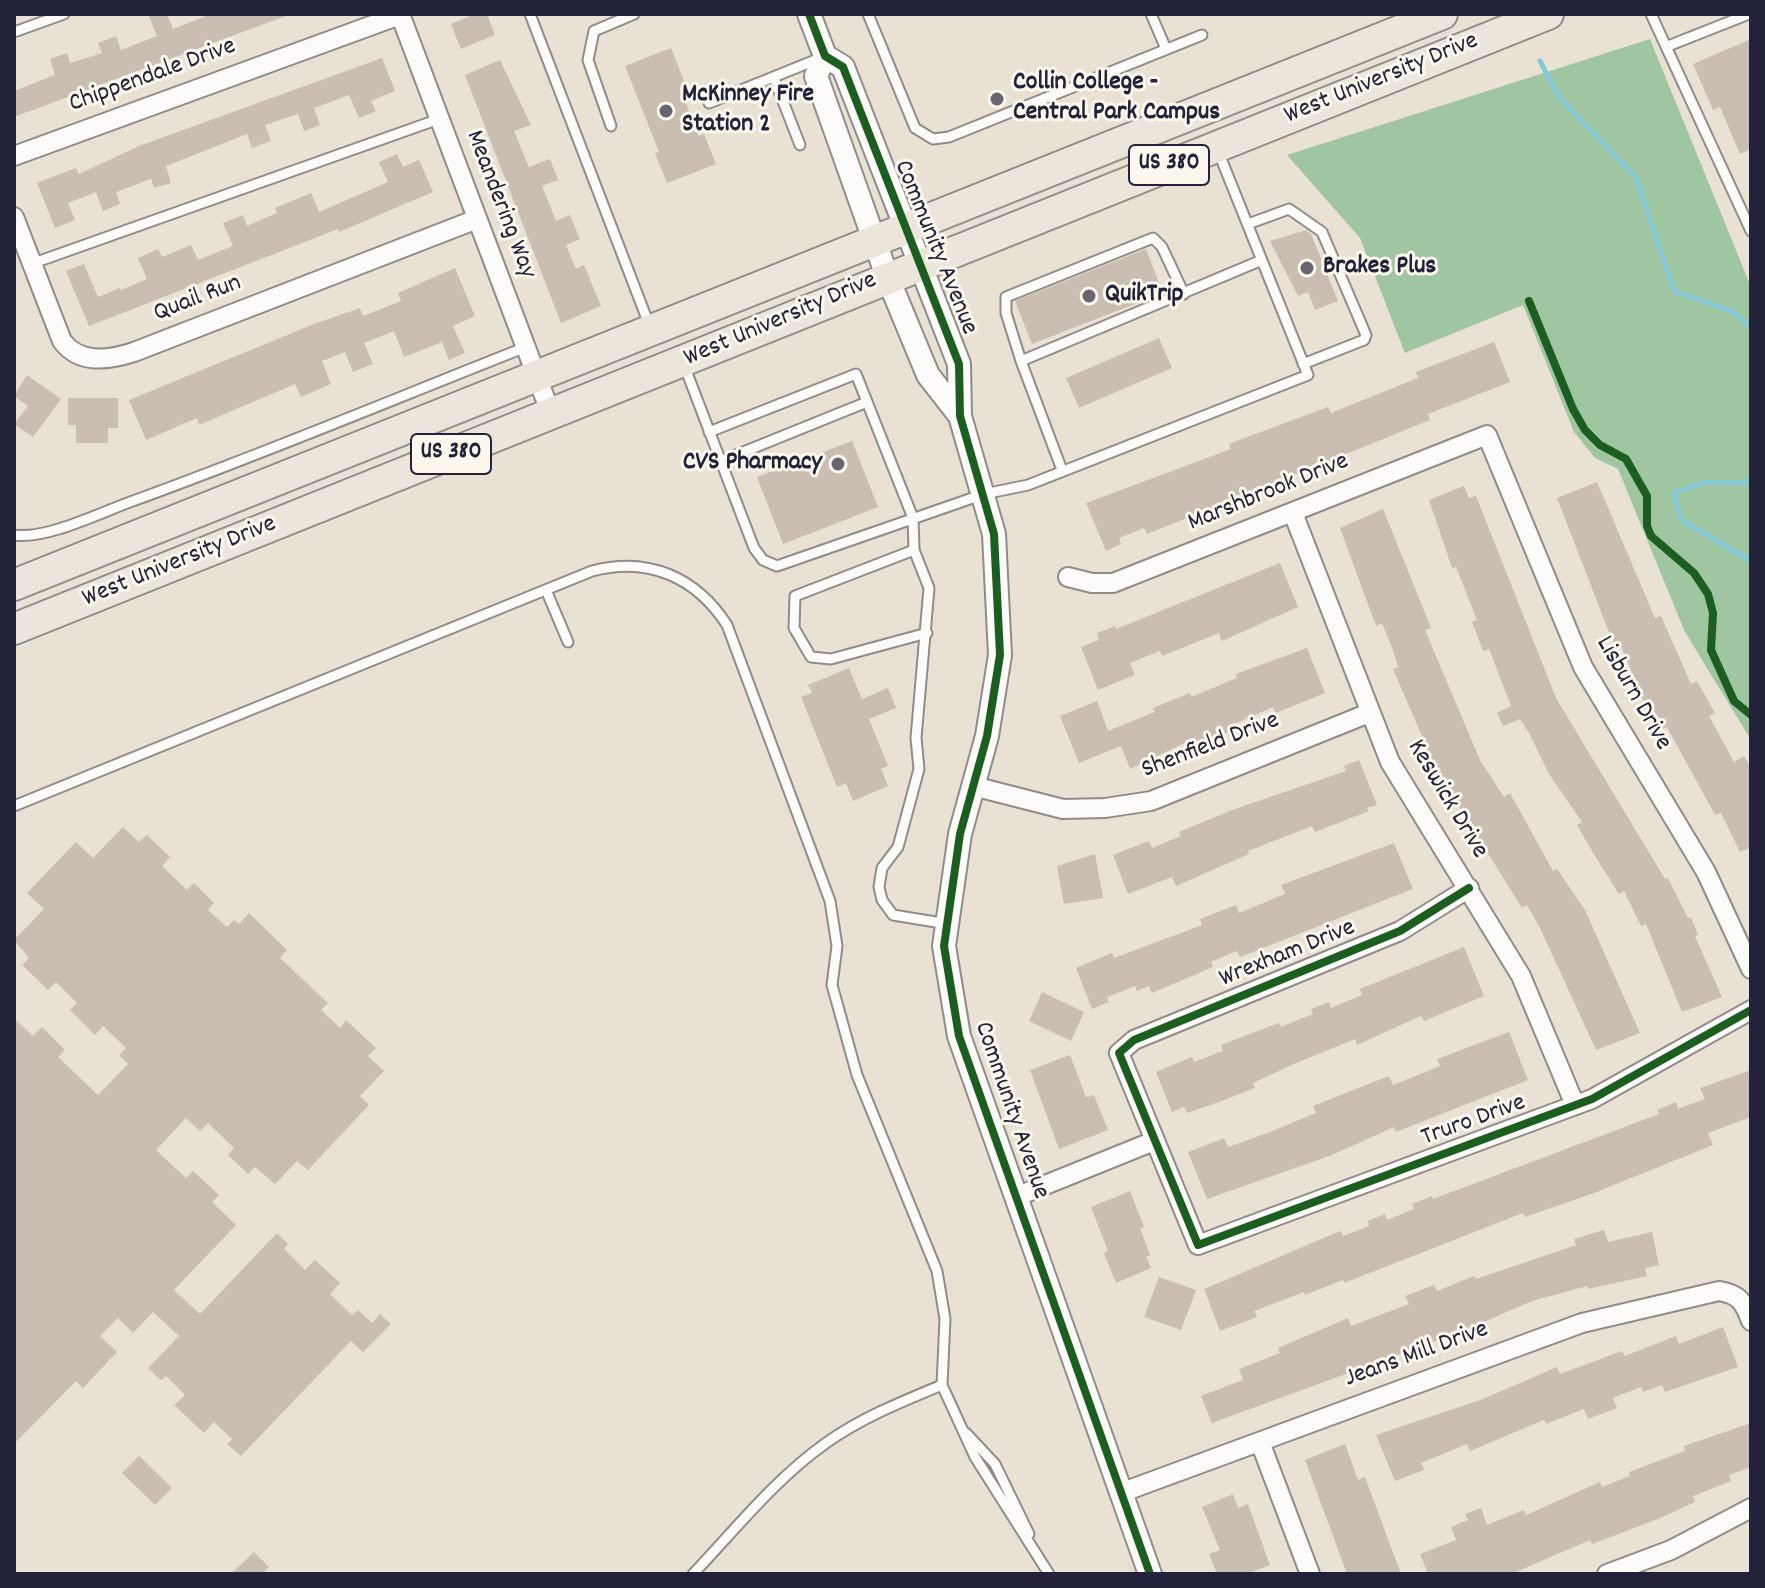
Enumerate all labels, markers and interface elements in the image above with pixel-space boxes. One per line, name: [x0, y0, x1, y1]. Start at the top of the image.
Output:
street label: West University Drive: [1281, 27, 1483, 133]
street label: Chippendale Drive: [65, 32, 241, 122]
place label: Collin College - Central Park Campus: [1013, 68, 1220, 130]
place label: McKinney Fire Station 2: [682, 80, 814, 142]
marker: Collin College - Central Park Campus: [988, 90, 1006, 108]
marker: McKinney Fire Station 2: [657, 102, 675, 120]
street label: Meandering Way: [456, 127, 542, 283]
road number: US 380: [1129, 145, 1209, 185]
street label: Community Avenue: [885, 156, 983, 340]
place label: Brakes Plus: [1323, 252, 1436, 284]
marker: Brakes Plus: [1298, 259, 1316, 277]
street label: West University Drive: [680, 266, 882, 376]
street label: Quail Run: [150, 269, 246, 331]
place label: QuikTrip: [1105, 280, 1184, 312]
marker: QuikTrip: [1080, 287, 1098, 305]
road number: US 380: [411, 434, 491, 474]
place label: CVS Pharmacy: [683, 448, 822, 480]
street label: Marshbrook Drive: [1184, 448, 1354, 540]
marker: CVS Pharmacy: [829, 455, 847, 473]
street label: West University Drive: [79, 510, 281, 616]
street label: Lisburn Drive: [1587, 631, 1677, 757]
street label: Shenfield Drive: [1138, 707, 1284, 787]
street label: Keswick Drive: [1398, 735, 1494, 865]
street label: Wrexham Drive: [1216, 914, 1360, 996]
street label: Community Avenue: [965, 1018, 1055, 1204]
street label: Truro Drive: [1418, 1089, 1530, 1155]
street label: Jeans Mill Drive: [1341, 1316, 1493, 1396]

